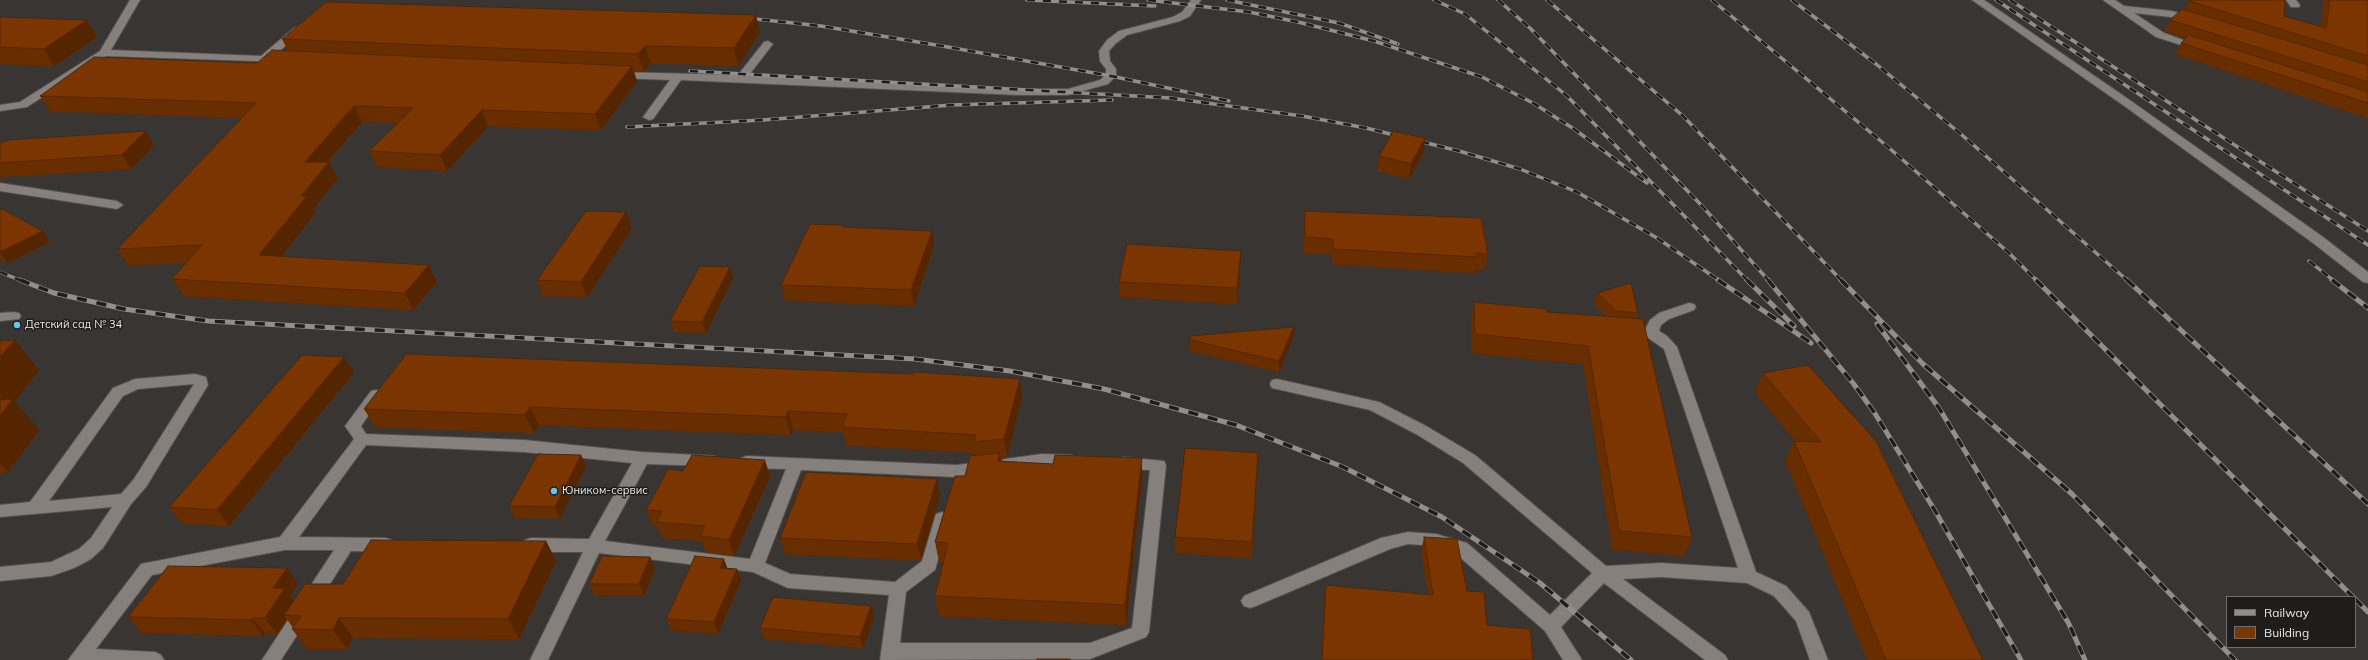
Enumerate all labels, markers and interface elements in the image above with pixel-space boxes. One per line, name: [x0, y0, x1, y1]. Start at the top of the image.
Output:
place label: Детский сад № 34: [25, 318, 122, 332]
marker: Детский сад № 34: [12, 320, 22, 330]
place label: Юником-сервис: [562, 484, 648, 498]
marker: Юником-сервис: [549, 486, 559, 496]
legend: [2226, 596, 2356, 648]
text: Railway: [2264, 605, 2309, 620]
text: Building: [2264, 625, 2309, 640]

